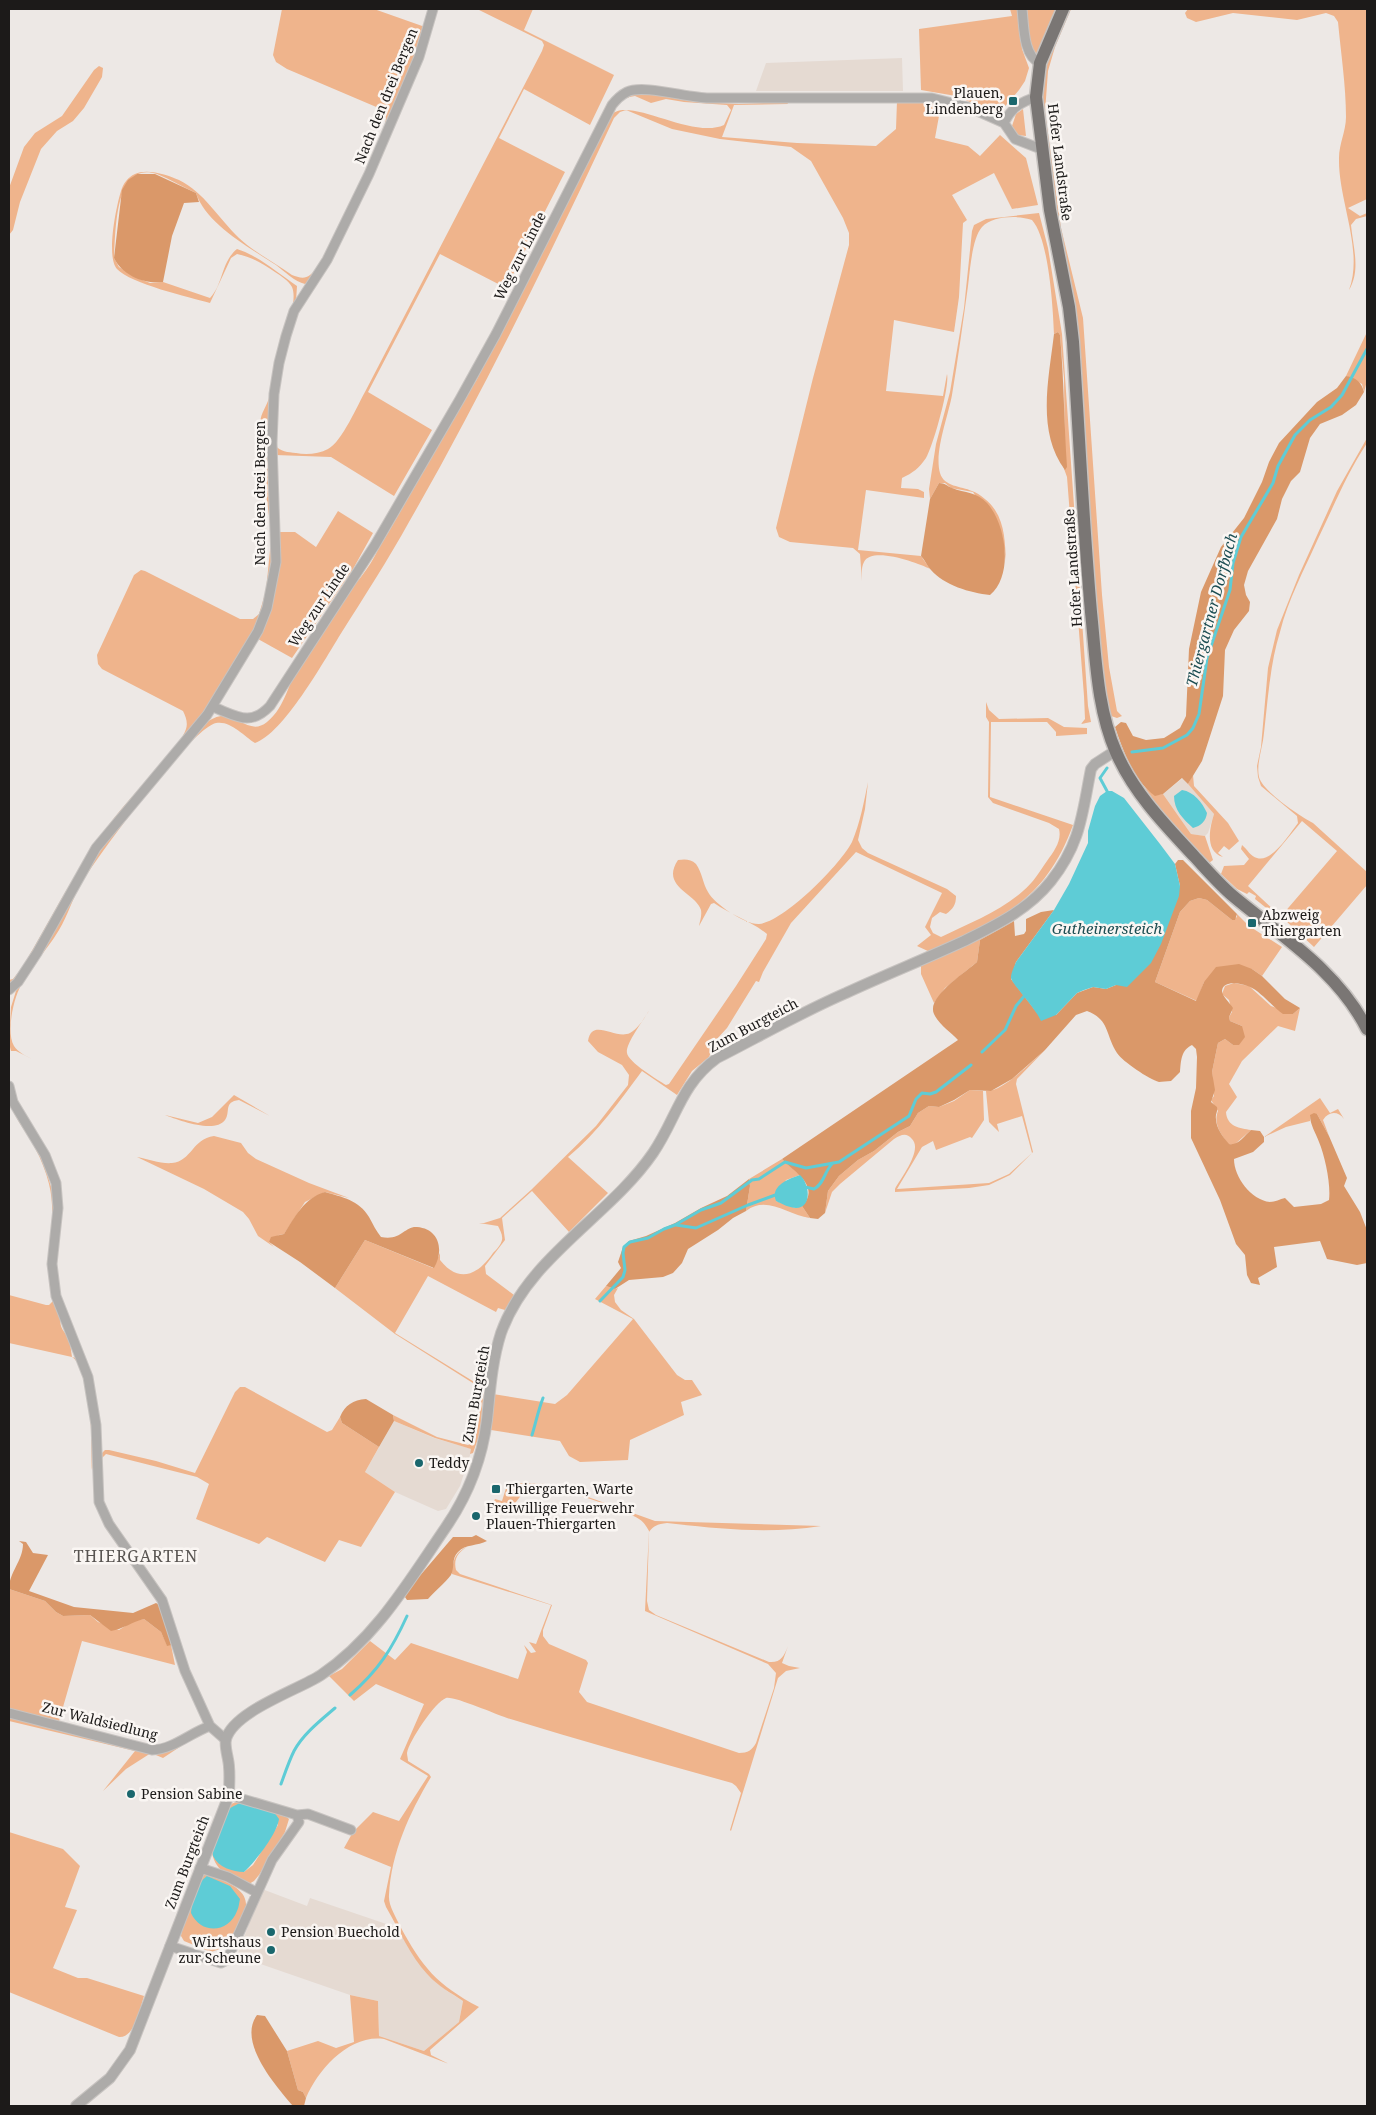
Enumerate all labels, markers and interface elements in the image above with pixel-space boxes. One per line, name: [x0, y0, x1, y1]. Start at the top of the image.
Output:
street label: Nach den drei Bergen: [350, 25, 421, 167]
place label: Plauen, Lindenberg: [925, 83, 1003, 118]
marker: Plauen, Lindenberg: [1007, 95, 1019, 107]
street label: Hofer Landstraße: [1044, 102, 1077, 222]
street label: Weg zur Linde: [489, 208, 550, 303]
street label: Nach den drei Bergen: [250, 421, 269, 565]
street label: Hofer Landstraße: [1059, 508, 1086, 628]
water label: Thiergartner Dorfbach: [1181, 531, 1241, 689]
street label: Weg zur Linde: [284, 559, 354, 650]
place label: Abzweig Thiergarten: [1262, 905, 1342, 940]
marker: Abzweig Thiergarten: [1246, 917, 1258, 929]
water label: Gutheinersteich: [1052, 918, 1162, 938]
street label: Zum Burgteich: [705, 993, 801, 1056]
street label: Zum Burgteich: [458, 1343, 493, 1444]
place label: Teddy: [429, 1453, 470, 1472]
marker: Teddy: [413, 1457, 425, 1469]
place label: Thiergarten, Warte: [506, 1479, 633, 1498]
marker: Thiergarten, Warte: [490, 1483, 502, 1495]
place label: Freiwillige Feuerwehr Plauen-Thiergarten: [486, 1498, 635, 1533]
marker: Freiwillige Feuerwehr Plauen-Thiergarten: [470, 1510, 482, 1522]
district label: THIERGARTEN: [74, 1545, 198, 1567]
street label: Zur Waldsiedlung: [40, 1697, 160, 1744]
place label: Pension Sabine: [141, 1784, 243, 1803]
marker: Pension Sabine: [125, 1788, 137, 1800]
street label: Zum Burgteich: [160, 1812, 213, 1911]
place label: Pension Buechold: [281, 1922, 400, 1941]
marker: Pension Buechold: [265, 1926, 277, 1938]
place label: Wirtshaus zur Scheune: [178, 1932, 261, 1967]
marker: Wirtshaus zur Scheune: [265, 1944, 277, 1956]

